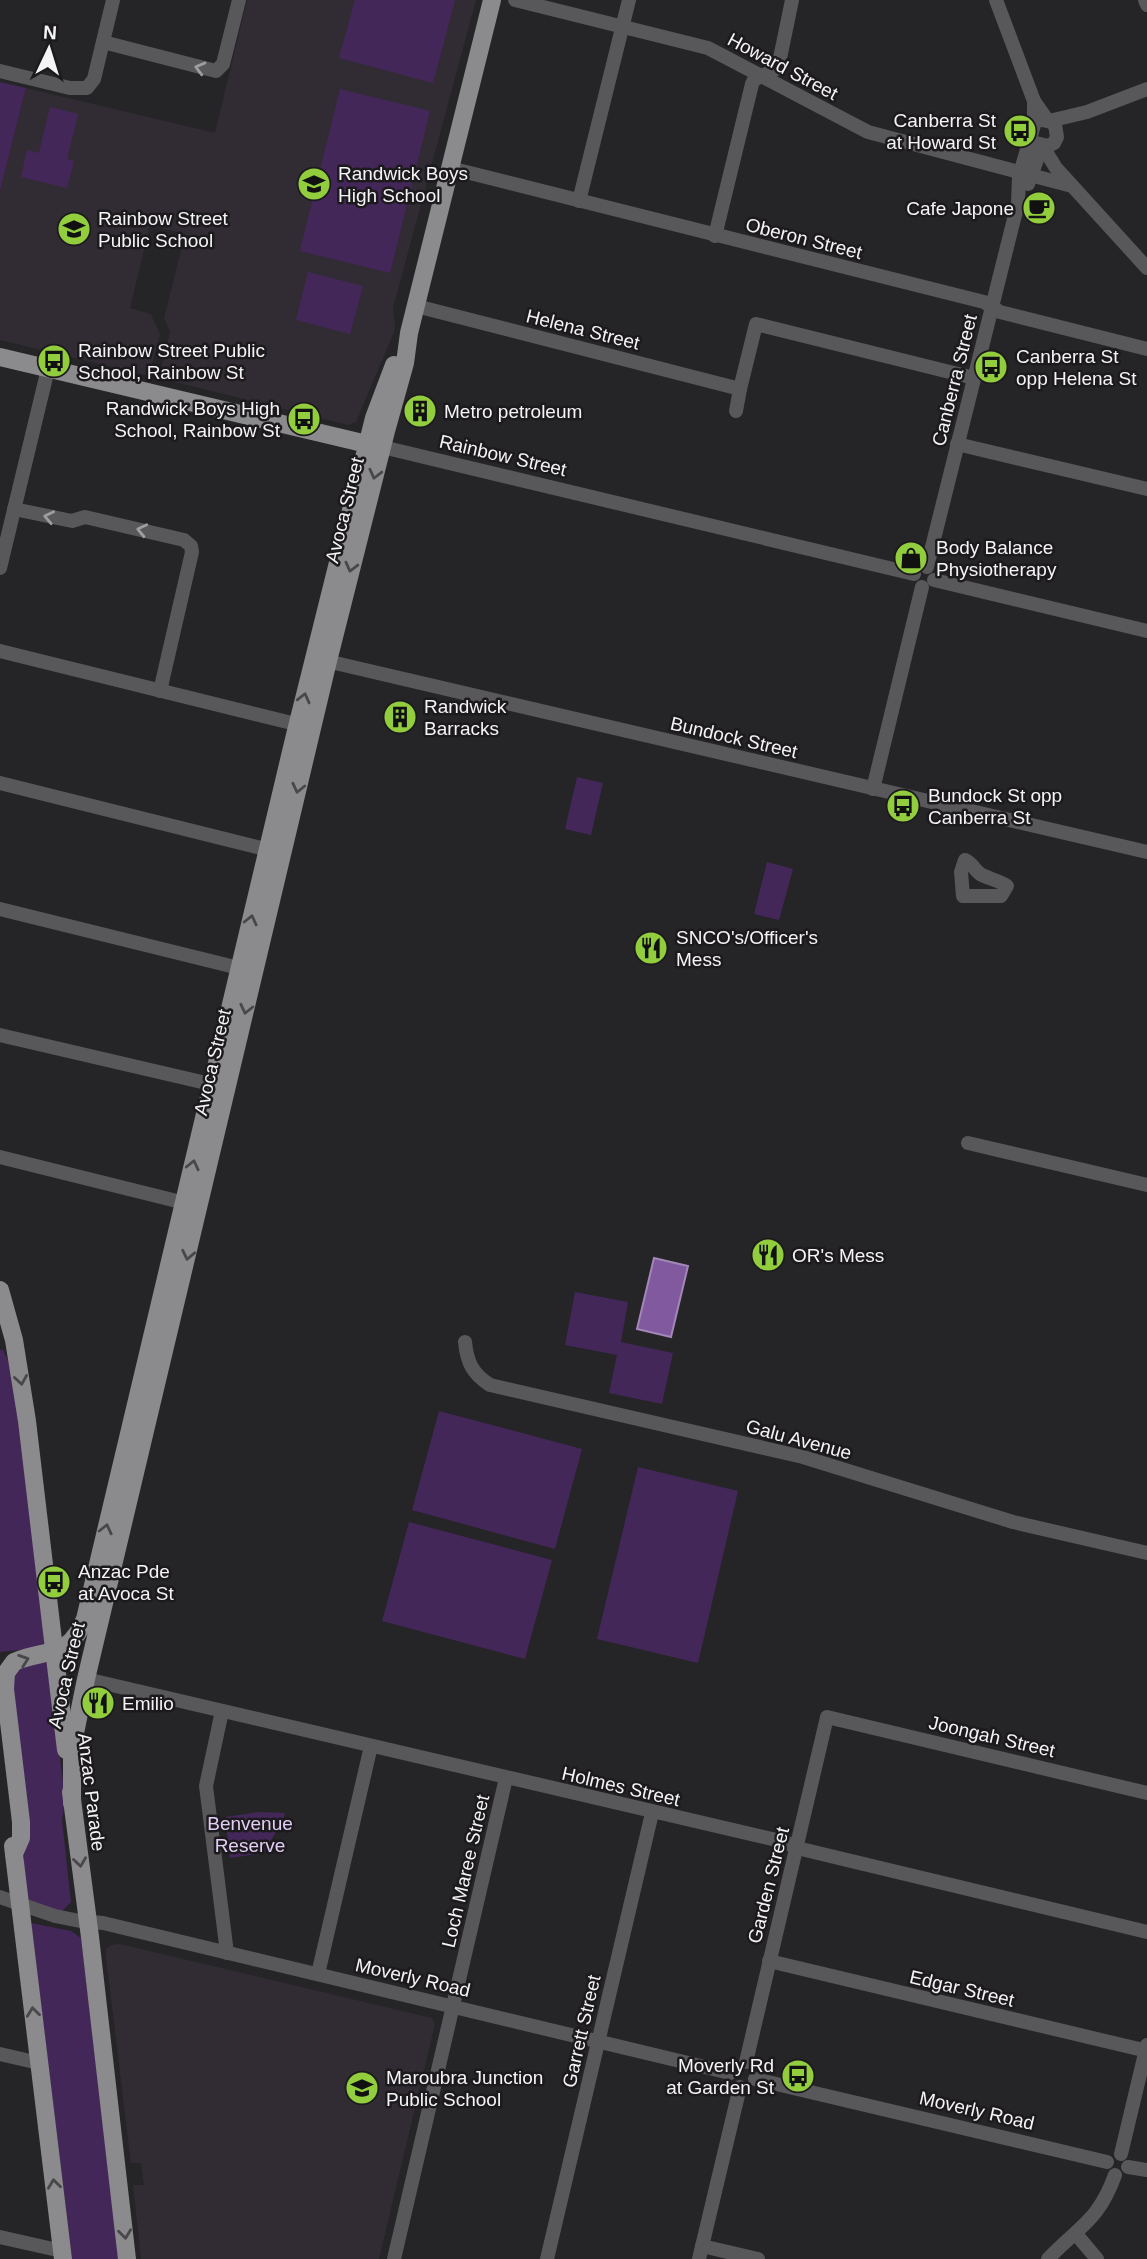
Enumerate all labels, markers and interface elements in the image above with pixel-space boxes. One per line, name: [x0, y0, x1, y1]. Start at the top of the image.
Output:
north arrow: [14, 14, 84, 84]
text: N: [43, 22, 58, 43]
street label: Howard Street: [724, 29, 842, 105]
one-way arrow: [194, 62, 206, 76]
place label: Canberra St at Howard St: [886, 110, 997, 153]
bus stop icon: Canberra St at Howard St: [1001, 112, 1039, 150]
place label: Randwick Boys High School: [338, 163, 468, 206]
school or university icon: Randwick Boys High School: [295, 165, 333, 203]
cafe icon: Cafe Japone: [1020, 189, 1058, 227]
place label: Cafe Japone: [906, 198, 1014, 219]
place label: Rainbow Street Public School: [98, 208, 229, 251]
school or university icon: Rainbow Street Public School: [55, 210, 93, 248]
street label: Oberon Street: [743, 214, 865, 263]
street label: Helena Street: [524, 305, 642, 354]
street label: Canberra Street: [928, 311, 981, 448]
place label: Rainbow Street Public School, Rainbow St: [78, 340, 265, 383]
bus stop icon: Rainbow Street Public School, Rainbow St: [35, 342, 73, 380]
place label: Canberra St opp Helena St: [1016, 346, 1137, 389]
bus stop icon: Canberra St opp Helena St: [972, 348, 1010, 386]
building icon: Metro petroleum: [401, 392, 439, 430]
place label: Randwick Boys High School, Rainbow St: [106, 398, 281, 441]
bus stop icon: Randwick Boys High School, Rainbow St: [285, 400, 323, 438]
place label: Metro petroleum: [444, 401, 582, 422]
street label: Rainbow Street: [437, 431, 569, 480]
street label: Avoca Street: [321, 454, 368, 565]
one-way arrow: [369, 468, 383, 480]
one-way arrow: [43, 510, 55, 525]
one-way arrow: [136, 524, 148, 538]
place label: Body Balance Physiotherapy: [936, 537, 1057, 580]
shop icon: Body Balance Physiotherapy: [892, 539, 930, 577]
one-way arrow: [345, 561, 359, 573]
one-way arrow: [296, 692, 310, 704]
place label: Randwick Barracks: [424, 696, 507, 739]
building icon: Randwick Barracks: [381, 698, 419, 736]
street label: Bundock Street: [668, 713, 800, 762]
one-way arrow: [292, 782, 306, 794]
place label: Bundock St opp Canberra St: [928, 785, 1062, 828]
bus stop icon: Bundock St opp Canberra St: [884, 787, 922, 825]
one-way arrow: [242, 914, 257, 926]
place label: SNCO's/Officer's Mess: [676, 927, 818, 970]
restaurant icon: SNCO's/Officer's Mess: [632, 929, 670, 967]
one-way arrow: [239, 1003, 254, 1015]
street label: Avoca Street: [190, 1006, 235, 1117]
one-way arrow: [185, 1159, 200, 1171]
restaurant icon: OR's Mess: [749, 1236, 787, 1274]
place label: OR's Mess: [792, 1245, 884, 1266]
one-way arrow: [181, 1248, 196, 1260]
one-way arrow: [13, 1374, 28, 1386]
street label: Galu Avenue: [744, 1415, 854, 1464]
one-way arrow: [98, 1523, 113, 1535]
place label: Anzac Pde at Avoca St: [78, 1561, 174, 1604]
bus stop icon: Anzac Pde at Avoca St: [35, 1563, 73, 1601]
street label: Avoca Street: [44, 1619, 89, 1730]
one-way arrow: [17, 1654, 29, 1668]
restaurant icon: Emilio: [79, 1684, 117, 1722]
place label: Emilio: [122, 1693, 174, 1714]
street label: Joongah Street: [927, 1712, 1058, 1761]
street label: Anzac Parade: [74, 1732, 109, 1853]
street label: Holmes Street: [560, 1763, 683, 1810]
street label: Loch Maree Street: [438, 1792, 493, 1950]
park label: Benvenue Reserve: [207, 1813, 293, 1856]
street label: Garden Street: [744, 1824, 793, 1946]
one-way arrow: [72, 1856, 87, 1868]
street label: Moverly Road: [353, 1954, 472, 2001]
street label: Edgar Street: [908, 1966, 1017, 2011]
street label: Garrett Street: [558, 1972, 605, 2090]
one-way arrow: [25, 2006, 40, 2018]
place label: Moverly Rd at Garden St: [666, 2055, 775, 2098]
bus stop icon: Moverly Rd at Garden St: [779, 2057, 817, 2095]
place label: Maroubra Junction Public School: [386, 2067, 543, 2110]
school or university icon: Maroubra Junction Public School: [343, 2069, 381, 2107]
street label: Moverly Road: [917, 2087, 1036, 2134]
one-way arrow: [46, 2178, 61, 2189]
one-way arrow: [117, 2228, 132, 2239]

